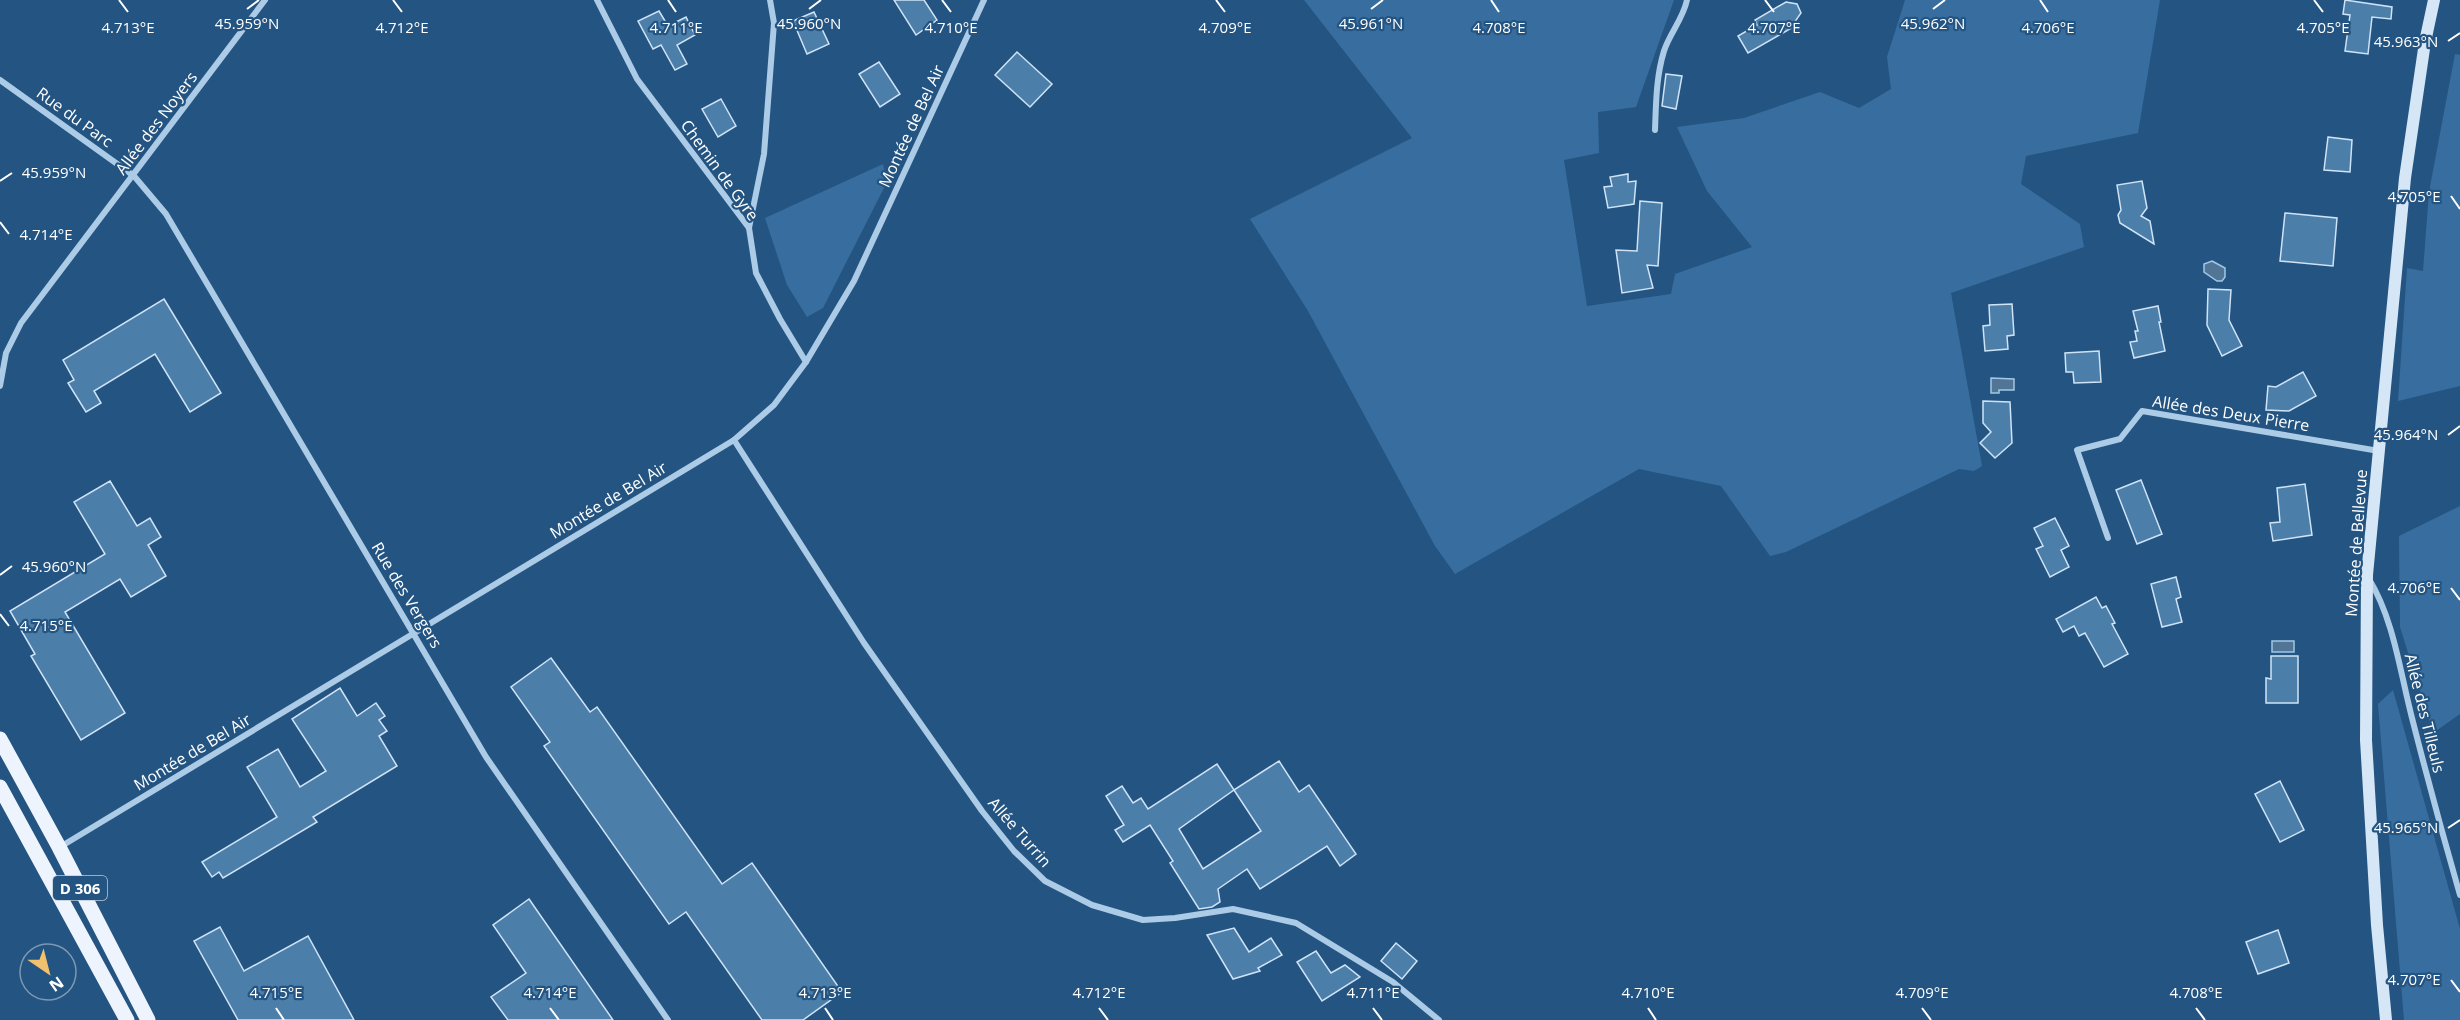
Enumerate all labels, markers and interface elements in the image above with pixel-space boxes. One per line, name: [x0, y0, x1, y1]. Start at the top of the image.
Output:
text: 45.959°N: [215, 13, 279, 33]
text: 45.960°N: [777, 13, 841, 33]
text: 45.961°N: [1339, 13, 1403, 33]
text: 45.962°N: [1901, 13, 1965, 33]
text: 4.713°E: [101, 17, 155, 37]
text: 4.712°E: [375, 17, 429, 37]
text: 4.711°E: [649, 17, 703, 37]
text: 4.710°E: [924, 17, 978, 37]
text: 4.709°E: [1198, 17, 1252, 37]
text: 4.708°E: [1472, 17, 1526, 37]
text: 4.707°E: [1747, 17, 1801, 37]
text: 4.706°E: [2021, 17, 2075, 37]
text: 4.705°E: [2296, 17, 2350, 37]
text: 45.963°N: [2374, 31, 2438, 51]
street label: Montée de Bel Air: [873, 61, 949, 191]
street label: Allée des Noyers: [110, 67, 202, 179]
street label: Rue du Parc: [32, 82, 118, 152]
street label: Chemin de Gyre: [676, 115, 764, 225]
text: 45.959°N: [22, 162, 86, 182]
text: 4.705°E: [2387, 186, 2441, 206]
text: 4.714°E: [19, 224, 73, 244]
street label: Allée des Deux Pierre: [2151, 390, 2311, 436]
text: 45.964°N: [2374, 424, 2438, 444]
street label: Montée de Bel Air: [545, 456, 671, 544]
street label: Montée de Bellevue: [2340, 469, 2372, 617]
street label: Rue des Vergers: [367, 538, 447, 652]
text: 45.960°N: [22, 556, 86, 576]
text: 4.706°E: [2387, 577, 2441, 597]
text: 4.715°E: [19, 615, 73, 635]
street label: Allée des Tilleuls: [2400, 651, 2450, 775]
street label: Montée de Bel Air: [129, 708, 255, 796]
street label: Allée Turrin: [984, 792, 1056, 872]
text: 45.965°N: [2374, 817, 2438, 837]
road number: D 306: [53, 876, 107, 900]
north arrow: [18, 942, 78, 1002]
text: 4.707°E: [2387, 969, 2441, 989]
text: N: [45, 972, 68, 997]
text: 4.715°E: [249, 982, 303, 1002]
text: 4.714°E: [523, 982, 577, 1002]
text: 4.713°E: [798, 982, 852, 1002]
text: 4.712°E: [1072, 982, 1126, 1002]
text: 4.711°E: [1346, 982, 1400, 1002]
text: 4.710°E: [1621, 982, 1675, 1002]
text: 4.709°E: [1895, 982, 1949, 1002]
text: 4.708°E: [2169, 982, 2223, 1002]

